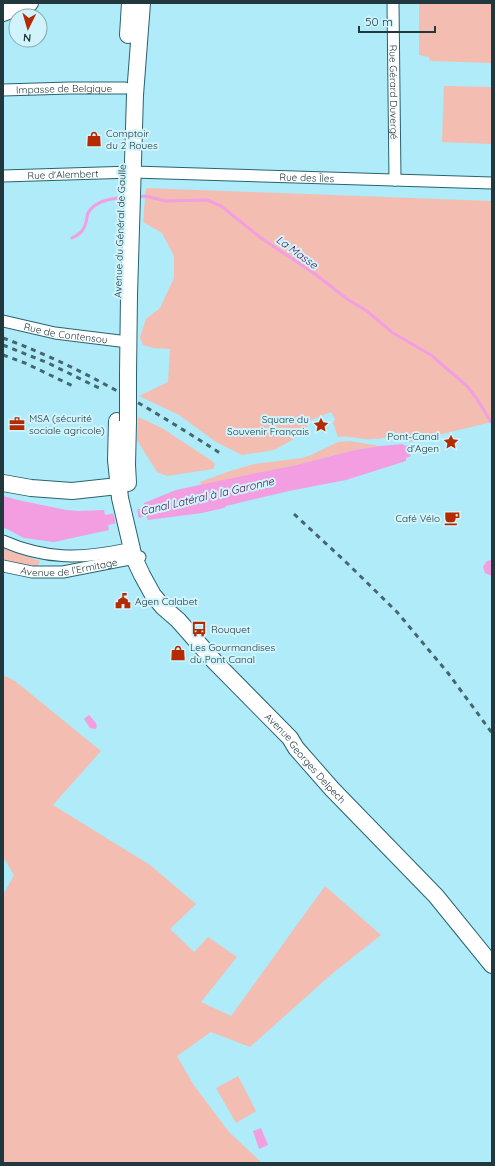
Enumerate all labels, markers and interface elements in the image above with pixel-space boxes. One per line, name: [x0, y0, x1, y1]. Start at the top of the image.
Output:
north arrow: [8, 8, 48, 48]
scale bar: [359, 8, 435, 34]
text: 50 m: [365, 14, 393, 29]
text: N: [22, 31, 32, 45]
street label: Rue Gérard Duvergé: [387, 45, 401, 140]
street label: Impasse de Belgique: [16, 82, 112, 96]
place label: Comptoir du 2 Roues: [106, 127, 158, 152]
shop icon: Comptoir du 2 Roues: [85, 130, 103, 148]
street label: Avenue du Général de Gaulle: [111, 164, 129, 298]
street label: Rue d'Alembert: [27, 167, 99, 182]
street label: Rue des Îles: [279, 170, 335, 185]
water label: La Masse: [274, 232, 321, 272]
street label: Rue de Contensou: [23, 320, 108, 346]
place label: MSA (sécurité sociale agricole): [29, 412, 105, 437]
place label: Square du Souvenir Français: [227, 413, 309, 438]
office icon: MSA (sécurité sociale agricole): [8, 415, 26, 433]
place icon: Square du Souvenir Français: [312, 416, 330, 434]
place label: Pont-Canal d'Agen: [387, 430, 439, 455]
place icon: Pont-Canal d'Agen: [442, 433, 460, 451]
water label: Canal Latéral à la Garonne: [139, 474, 276, 518]
cafe icon: Café Vélo: [443, 509, 461, 527]
place label: Café Vélo: [395, 512, 440, 525]
street label: Avenue de l’Ermitage: [19, 555, 119, 579]
public building icon: Agen Calabet: [114, 592, 132, 610]
place label: Agen Calabet: [135, 595, 198, 608]
bus stop icon: Rouquet: [190, 620, 208, 638]
place label: Rouquet: [211, 623, 251, 636]
place label: Les Gourmandises du Pont Canal: [190, 641, 275, 666]
shop icon: Les Gourmandises du Pont Canal: [169, 644, 187, 662]
street label: Avenue Georges Delpech: [262, 710, 349, 806]

